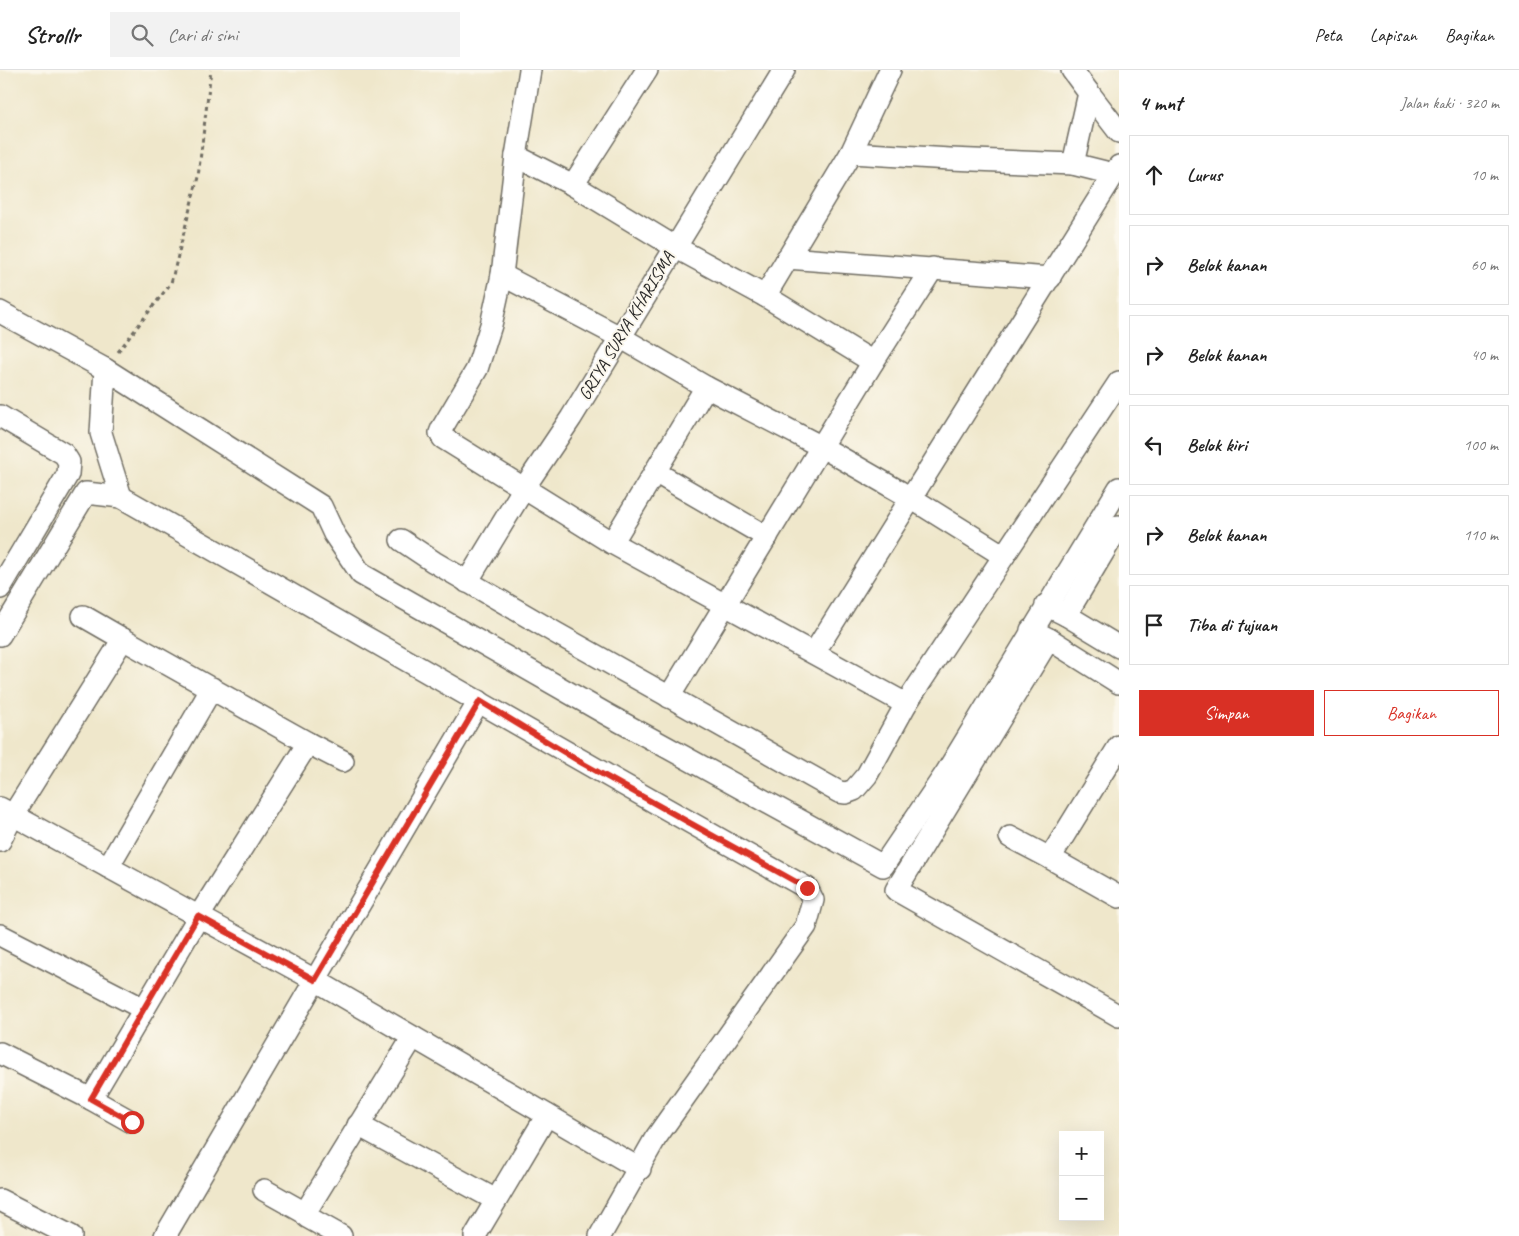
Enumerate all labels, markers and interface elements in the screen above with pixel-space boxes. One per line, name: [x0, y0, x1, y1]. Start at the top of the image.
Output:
search box: [110, 12, 460, 57]
text: Strollr: [25, 20, 80, 50]
icon: search: [128, 21, 156, 49]
text: Cari di sini: [168, 23, 238, 47]
text: Peta: [1315, 24, 1342, 46]
text: Lapisan: [1370, 24, 1417, 46]
text: Bagikan: [1445, 24, 1494, 46]
text: 4 mnt: [1139, 90, 1182, 116]
text: Jalan kaki · 320 m: [1401, 93, 1499, 113]
icon: ahead: [1140, 161, 1168, 189]
text: Lurus: [1187, 163, 1222, 187]
text: 10 m: [1471, 165, 1498, 185]
street label: GRIYA SURYA KHARISMA: [573, 247, 679, 404]
icon: right: [1140, 251, 1168, 279]
text: Belok kanan: [1187, 253, 1266, 277]
text: 60 m: [1471, 255, 1498, 275]
icon: right: [1140, 341, 1168, 369]
text: Belok kanan: [1187, 343, 1266, 367]
text: 40 m: [1471, 345, 1498, 365]
icon: left: [1140, 431, 1168, 459]
text: Belok kiri: [1187, 433, 1247, 457]
text: 100 m: [1464, 435, 1498, 455]
icon: right: [1140, 521, 1168, 549]
text: Belok kanan: [1187, 523, 1266, 547]
text: 110 m: [1464, 525, 1498, 545]
icon: arrive: [1140, 611, 1168, 639]
text: Tiba di tujuan: [1187, 613, 1277, 637]
button: Simpan: [1139, 690, 1314, 736]
button: Bagikan: [1324, 690, 1499, 736]
route end: [796, 877, 819, 900]
route start: [121, 1111, 144, 1134]
map controls: [1059, 1131, 1104, 1221]
button: +: [1059, 1131, 1104, 1176]
button: −: [1059, 1176, 1104, 1221]

